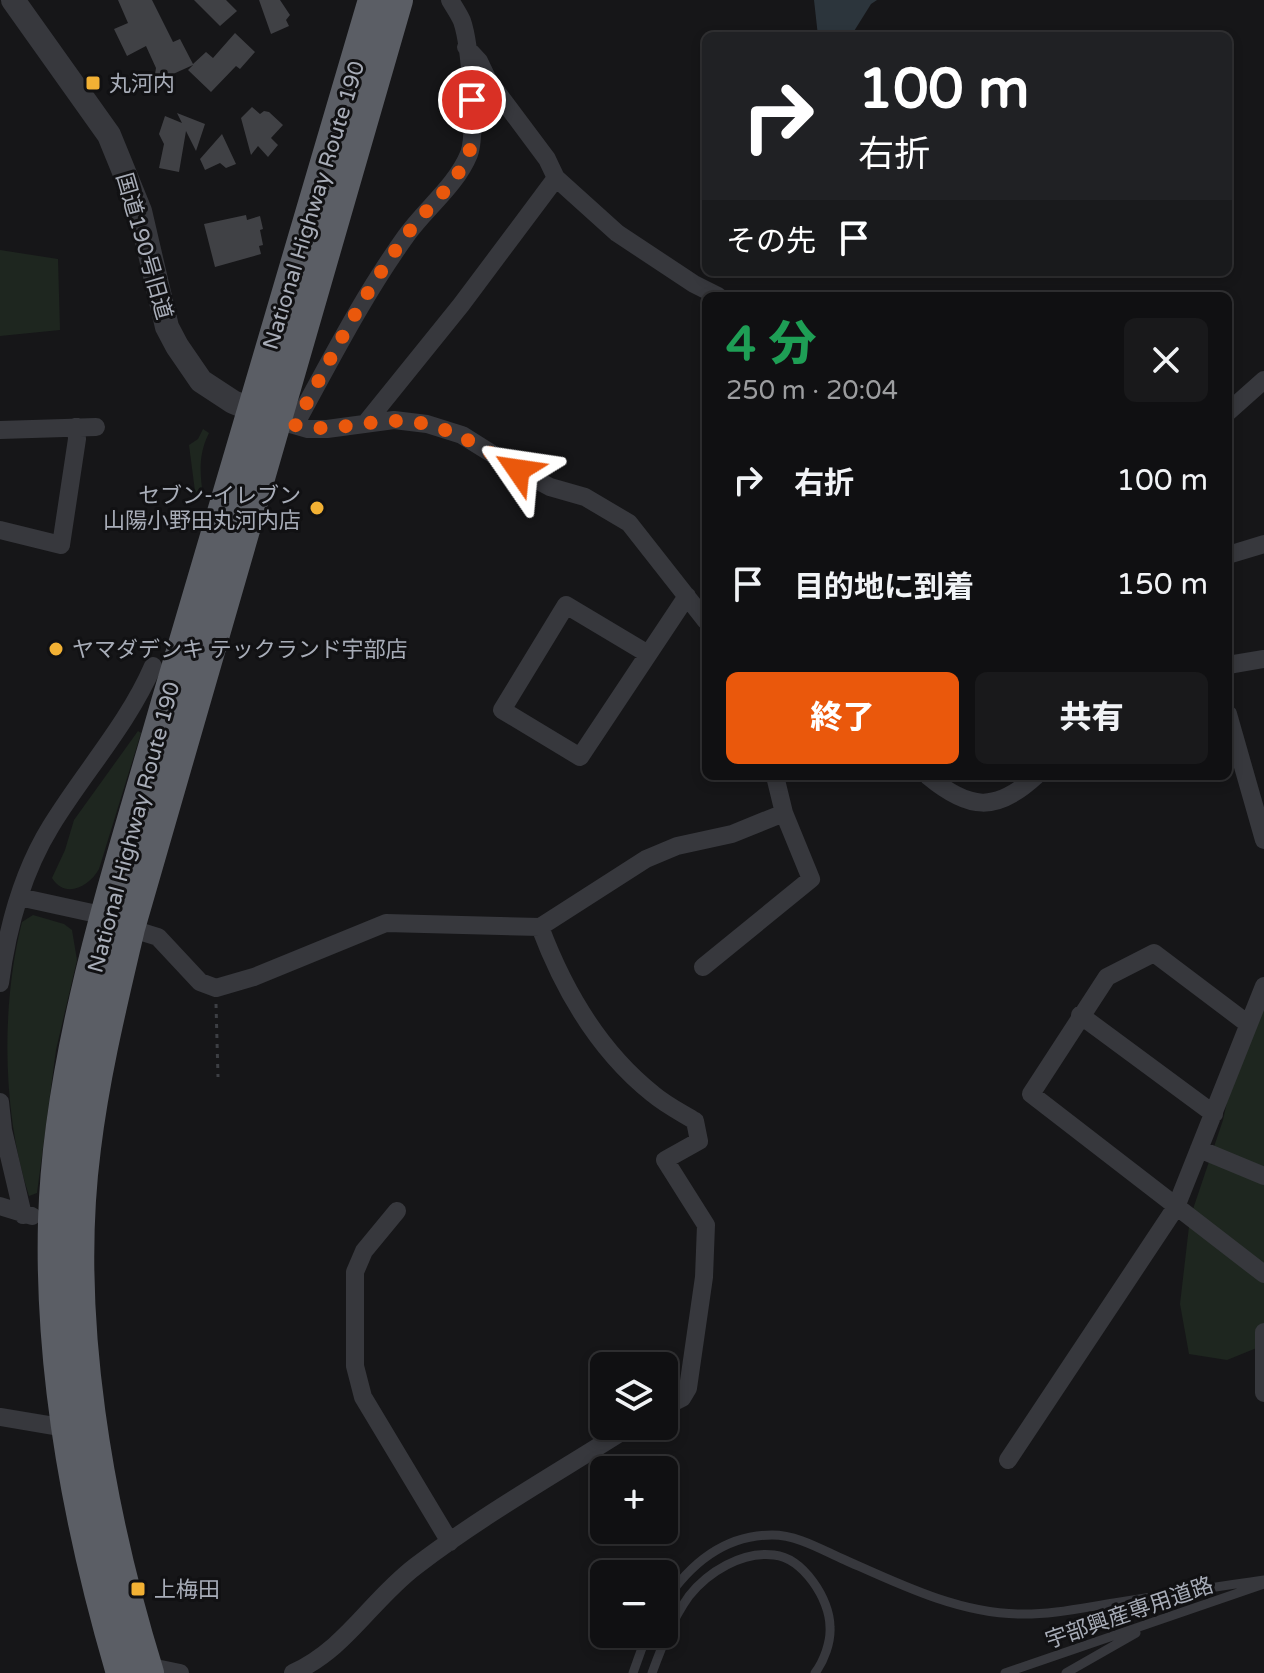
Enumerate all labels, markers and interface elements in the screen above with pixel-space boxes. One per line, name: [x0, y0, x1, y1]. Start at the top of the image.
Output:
text: 100 m: [858, 56, 1029, 123]
street label: National Highway Route 190: [258, 58, 370, 353]
icon: right: [726, 64, 830, 168]
pin: [438, 66, 506, 134]
place label: 丸河内: [109, 71, 175, 97]
marker: 丸河内: [84, 74, 102, 92]
icon: arrive: [450, 78, 494, 122]
text: 右折: [858, 133, 930, 176]
street label: 国道190号旧道: [111, 170, 177, 323]
icon: arrive: [832, 216, 876, 260]
text: その先: [726, 223, 816, 260]
text: 4 分: [726, 316, 817, 374]
button: close: [1124, 318, 1208, 402]
text: 250 m · 20:04: [726, 375, 898, 406]
position arrow: [476, 428, 560, 512]
icon: right: [726, 458, 770, 502]
text: 100 m: [1116, 462, 1208, 499]
text: 右折: [794, 465, 854, 502]
place label: セブン-イレブン 山陽小野田丸河内店: [103, 483, 301, 534]
marker: セブン-イレブン 山陽小野田丸河内店: [308, 499, 326, 517]
icon: arrive: [726, 562, 770, 606]
text: 150 m: [1116, 566, 1208, 603]
text: 目的地に到着: [794, 569, 974, 606]
place label: ヤマダデンキ テックランド宇部店: [72, 637, 408, 663]
marker: ヤマダデンキ テックランド宇部店: [47, 640, 65, 658]
button: 終了: [726, 672, 959, 764]
button: 共有: [975, 672, 1208, 764]
street label: National Highway Route 190: [83, 679, 185, 976]
map controls: [590, 1352, 678, 1648]
button: layers: [590, 1352, 678, 1440]
button: +: [590, 1456, 678, 1544]
button: −: [590, 1560, 678, 1648]
street label: 宇部興産専用道路: [1042, 1572, 1217, 1654]
place label: 上梅田: [154, 1577, 220, 1603]
marker: 上梅田: [129, 1580, 147, 1598]

